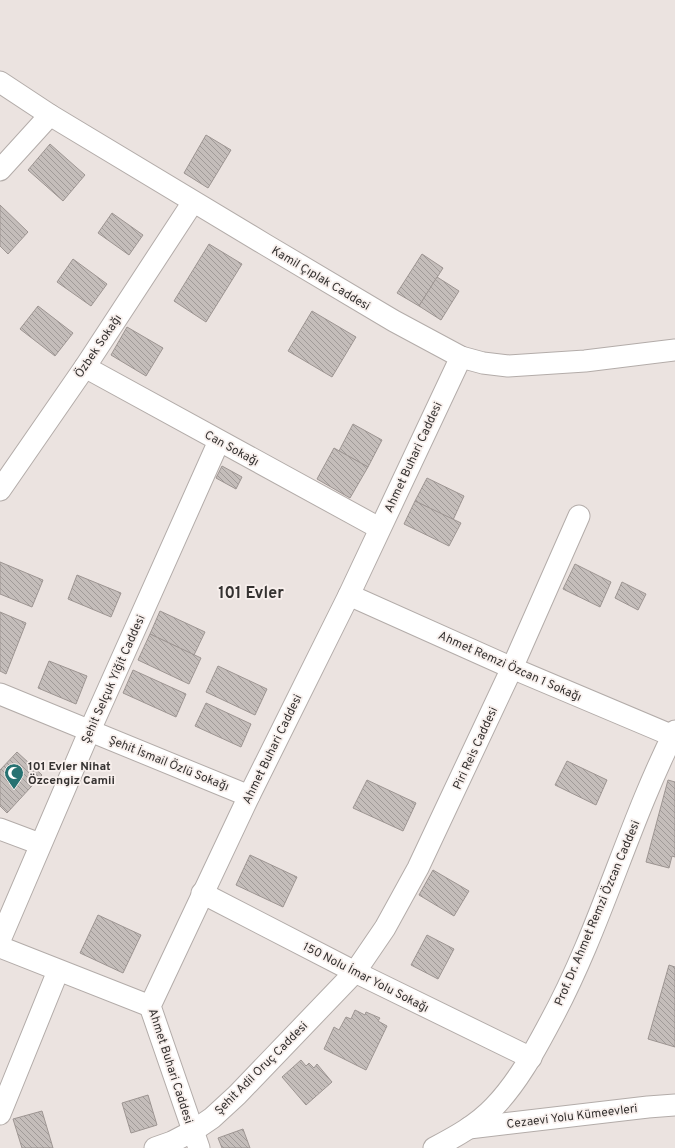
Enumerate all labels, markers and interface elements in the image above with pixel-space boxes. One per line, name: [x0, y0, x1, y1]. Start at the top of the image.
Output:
street label: Kamil Çıplak Caddesi: [268, 243, 373, 315]
street label: Özbek Sokağı: [72, 312, 126, 381]
street label: Ahmet Buhari Caddesi: [381, 400, 447, 515]
street label: Can Sokağı: [201, 427, 262, 470]
district label: 101 Evler: [218, 584, 284, 604]
street label: Şehit Selçuk Yiğit Caddesi: [78, 613, 150, 746]
street label: Ahmet Remzi Özcan 1 Sokağı: [435, 628, 584, 706]
street label: Ahmet Buhari Caddesi: [239, 692, 306, 807]
street label: Piri Reis Caddesi: [450, 704, 502, 792]
street label: Şehit İsmail Özlü Sokağı: [106, 732, 231, 795]
place label: 101 Evler Nihat Özcengiz Camii: [28, 759, 115, 789]
mosque icon: 101 Evler Nihat Özcengiz Camii: [3, 762, 25, 790]
street label: Prof. Dr. Ahmet Remzi Özcan Caddesi: [551, 818, 644, 1009]
street label: 150 Nolu İmar Yolu Sokağı: [300, 939, 431, 1017]
street label: Ahmet Buhari Caddesi: [144, 1007, 196, 1126]
street label: Şehit Adil Oruç Caddesi: [212, 1019, 312, 1119]
street label: Cezaevi Yolu Kümeevleri: [506, 1101, 639, 1133]

